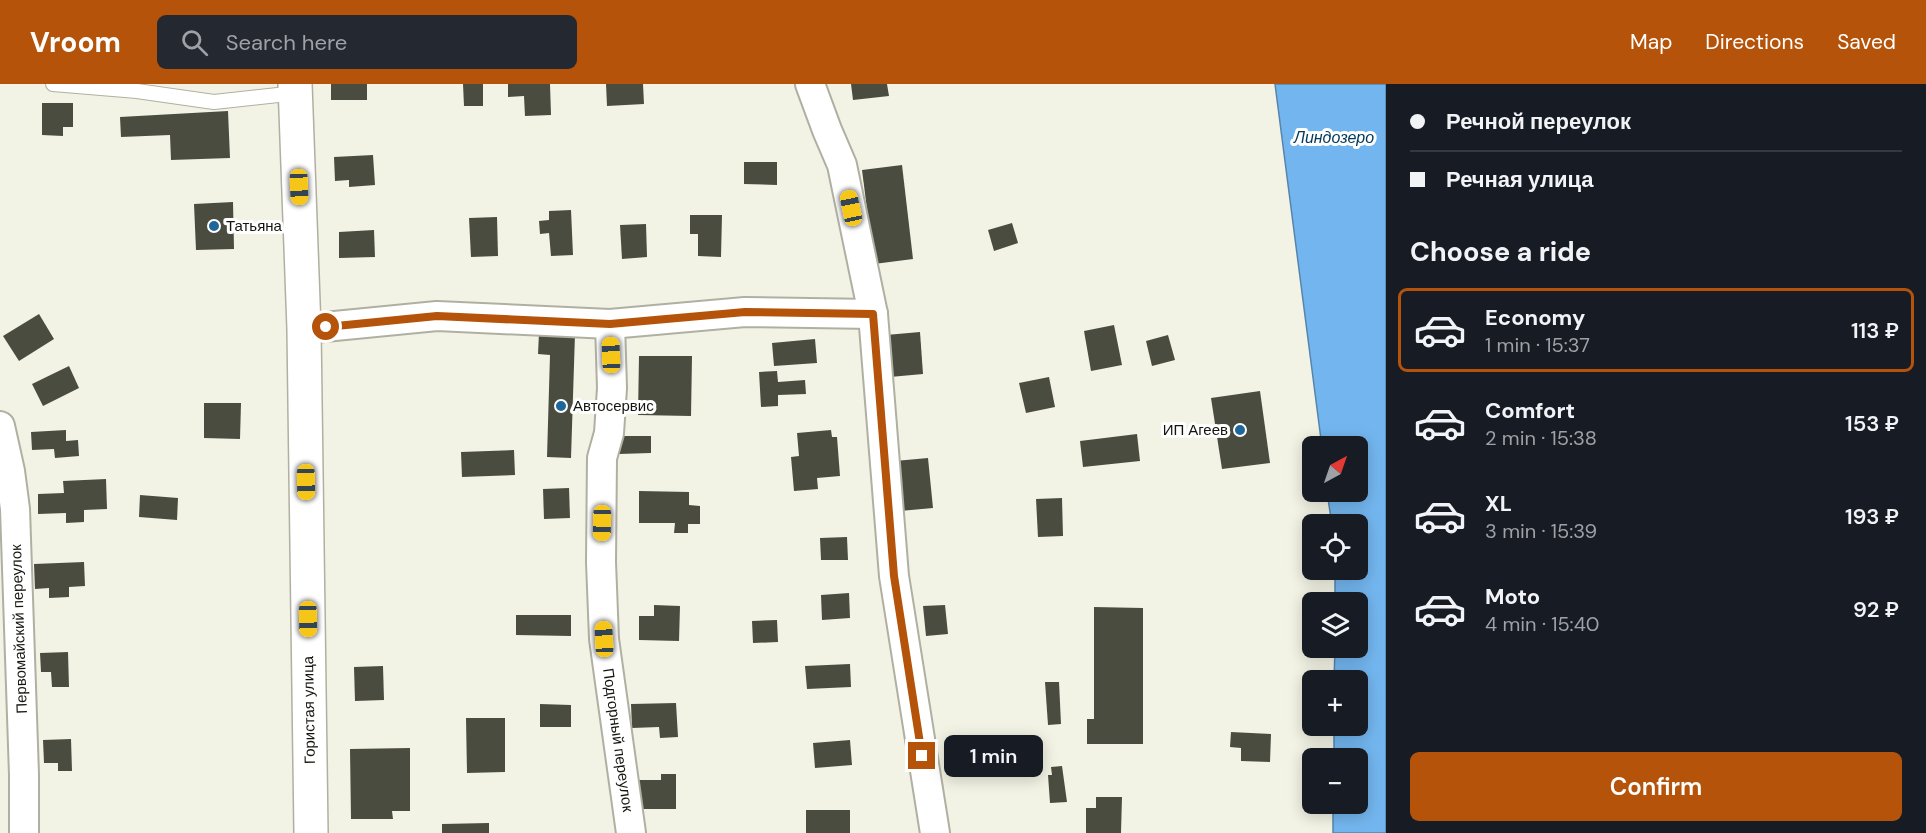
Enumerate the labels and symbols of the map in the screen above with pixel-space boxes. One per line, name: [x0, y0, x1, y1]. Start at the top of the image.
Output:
water label: Линдозеро: [1293, 127, 1374, 148]
car: [289, 169, 309, 205]
car: [838, 189, 864, 227]
place label: Татьяна: [226, 216, 283, 236]
marker: Татьяна: [207, 219, 221, 233]
route start: [312, 313, 339, 340]
car: [601, 337, 621, 373]
place label: Автосервис: [573, 396, 654, 416]
marker: Автосервис: [554, 399, 568, 413]
place label: ИП Агеев: [1163, 420, 1228, 440]
marker: ИП Агеев: [1233, 423, 1247, 437]
north arrow: [1302, 436, 1368, 502]
car: [297, 464, 315, 500]
car: [593, 505, 611, 541]
street label: Первомайский переулок: [6, 544, 32, 714]
car: [299, 601, 317, 637]
car: [594, 621, 614, 657]
street label: Гористая улица: [298, 655, 320, 764]
street label: Подгорный переулок: [598, 667, 638, 814]
callout: 1 min: [943, 735, 1042, 777]
route end: [908, 742, 935, 769]

